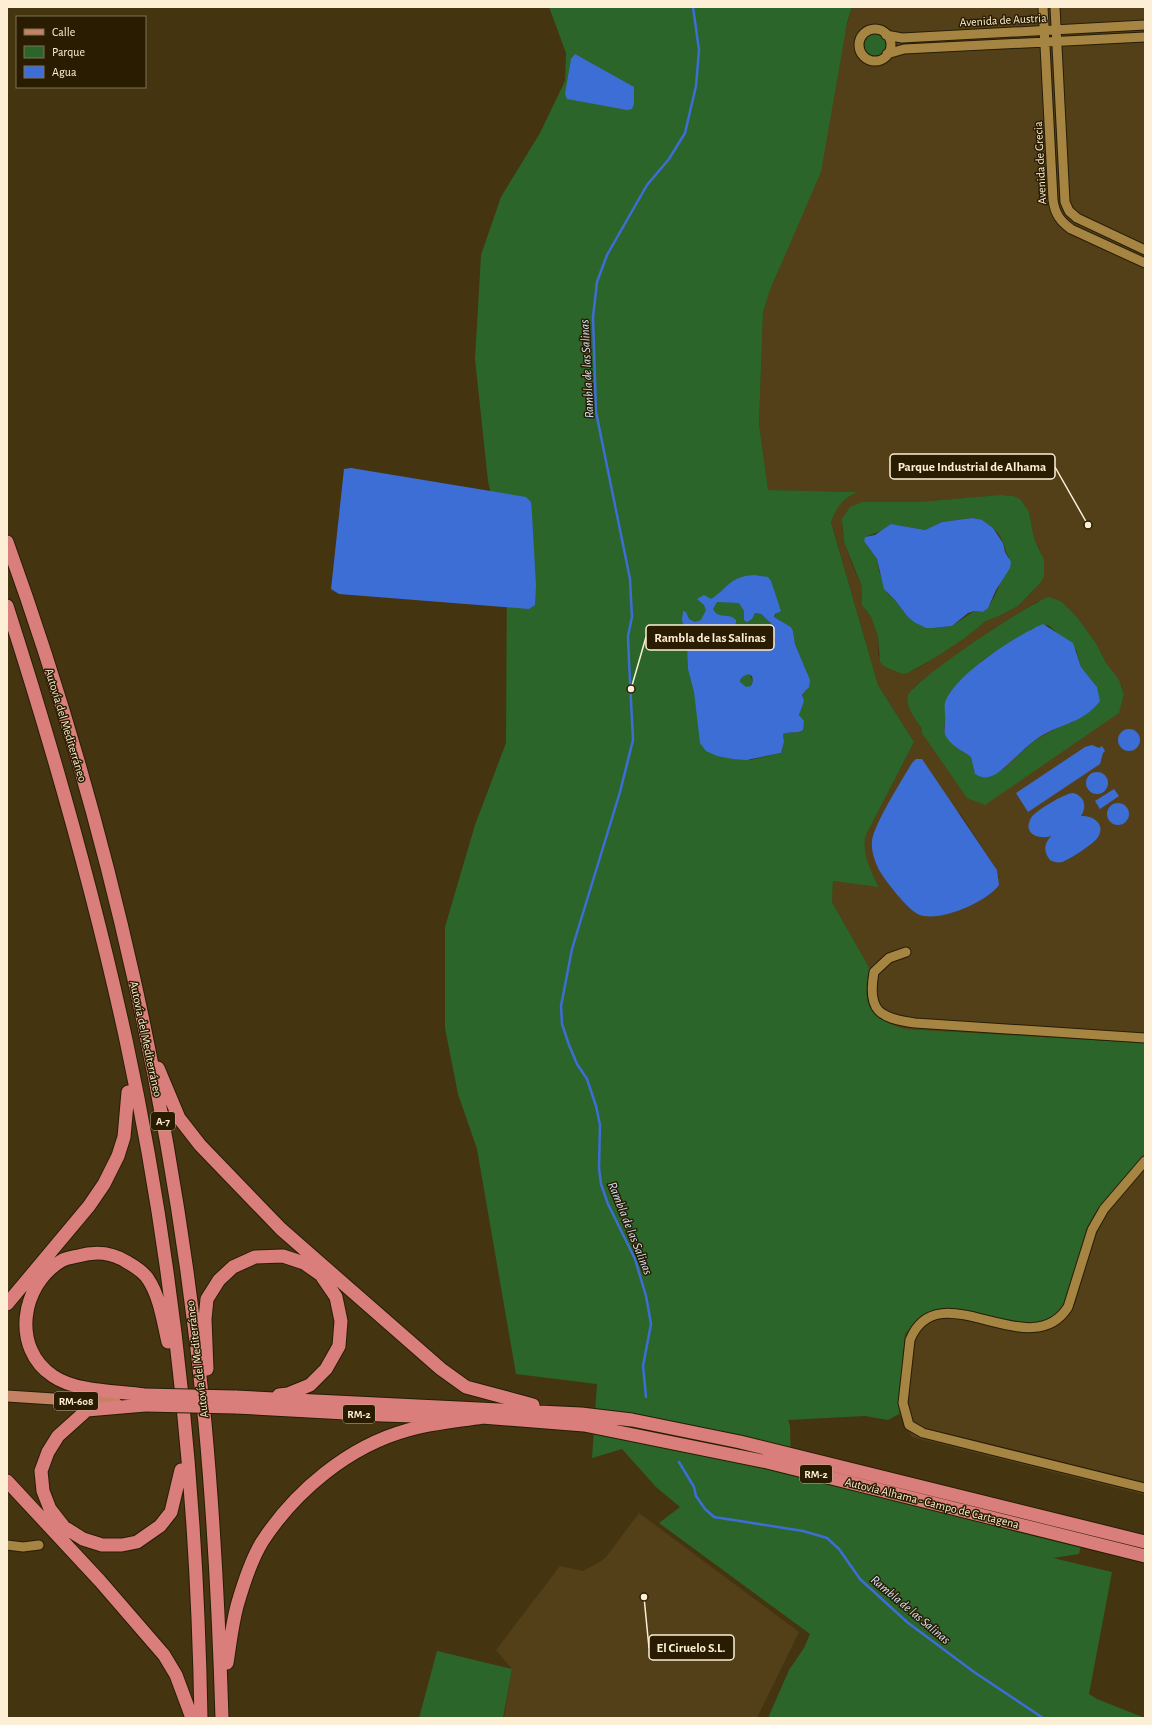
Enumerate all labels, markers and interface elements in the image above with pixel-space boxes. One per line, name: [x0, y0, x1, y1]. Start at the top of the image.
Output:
street label: Avenida de Austria: [959, 12, 1047, 28]
legend: [16, 16, 146, 88]
text: Calle: [52, 26, 75, 38]
text: Parque: [52, 46, 85, 58]
text: Agua: [52, 66, 77, 78]
street label: Avenida de Grecia: [1032, 121, 1048, 205]
water label: Rambla de las Salinas: [578, 319, 597, 419]
callout: Parque Industrial de Alhama: [890, 454, 1055, 479]
text: Parque Industrial de Alhama: [898, 461, 1046, 474]
callout: Rambla de las Salinas: [646, 625, 774, 650]
text: Rambla de las Salinas: [654, 632, 766, 645]
street label: Autovía del Mediterráneo: [43, 667, 89, 783]
street label: Autovía del Mediterráneo: [128, 980, 164, 1098]
road number: A-7: [151, 1112, 175, 1130]
water label: Rambla de las Salinas: [605, 1180, 654, 1277]
street label: Autovía del Mediterráneo: [184, 1300, 210, 1418]
road number: RM-608: [54, 1392, 98, 1410]
road number: RM-2: [343, 1405, 375, 1423]
road number: RM-2: [800, 1465, 832, 1483]
street label: Autovía Alhama - Campo de Cartagena: [844, 1476, 1021, 1531]
water label: Rambla de las Salinas: [868, 1573, 952, 1647]
callout: El Ciruelo S.L.: [649, 1635, 734, 1660]
text: El Ciruelo S.L.: [657, 1642, 726, 1655]

